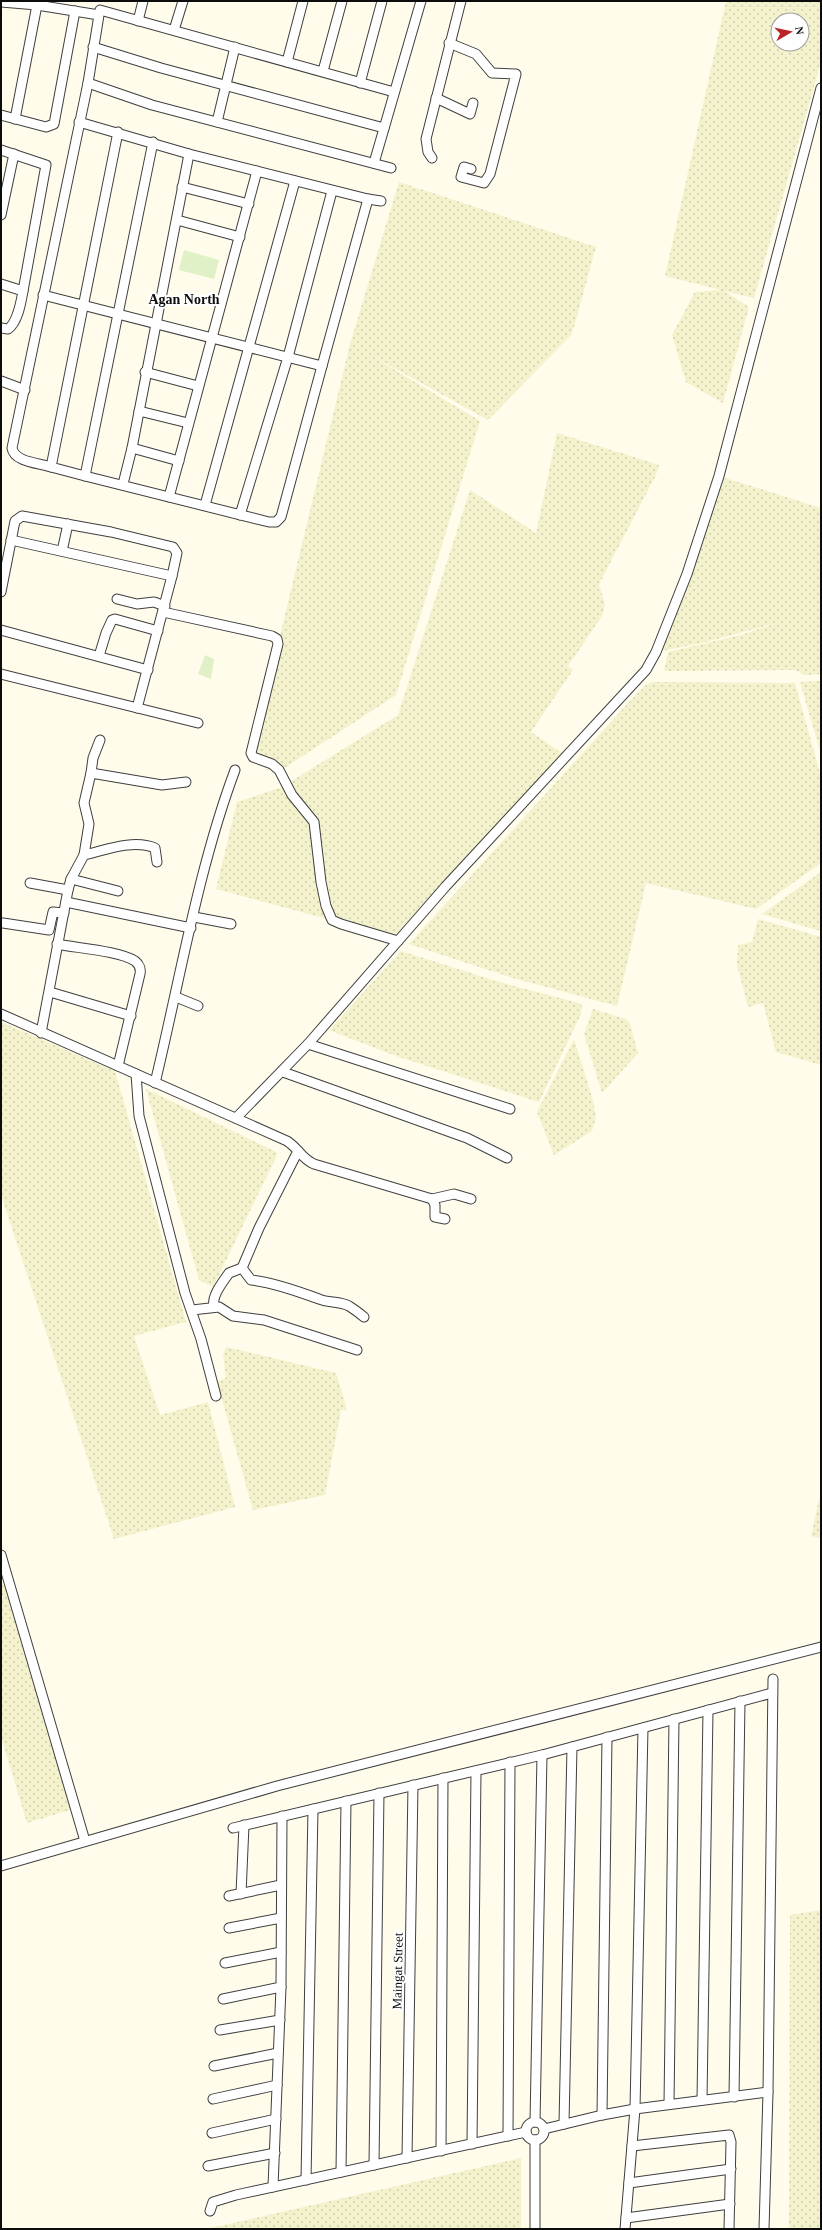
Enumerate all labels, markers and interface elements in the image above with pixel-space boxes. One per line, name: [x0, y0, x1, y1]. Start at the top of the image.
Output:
north arrow: [770, 12, 810, 52]
text: N: [793, 26, 806, 35]
district label: Agan North: [148, 292, 220, 307]
street label: Maingat Street: [389, 1932, 406, 2010]

